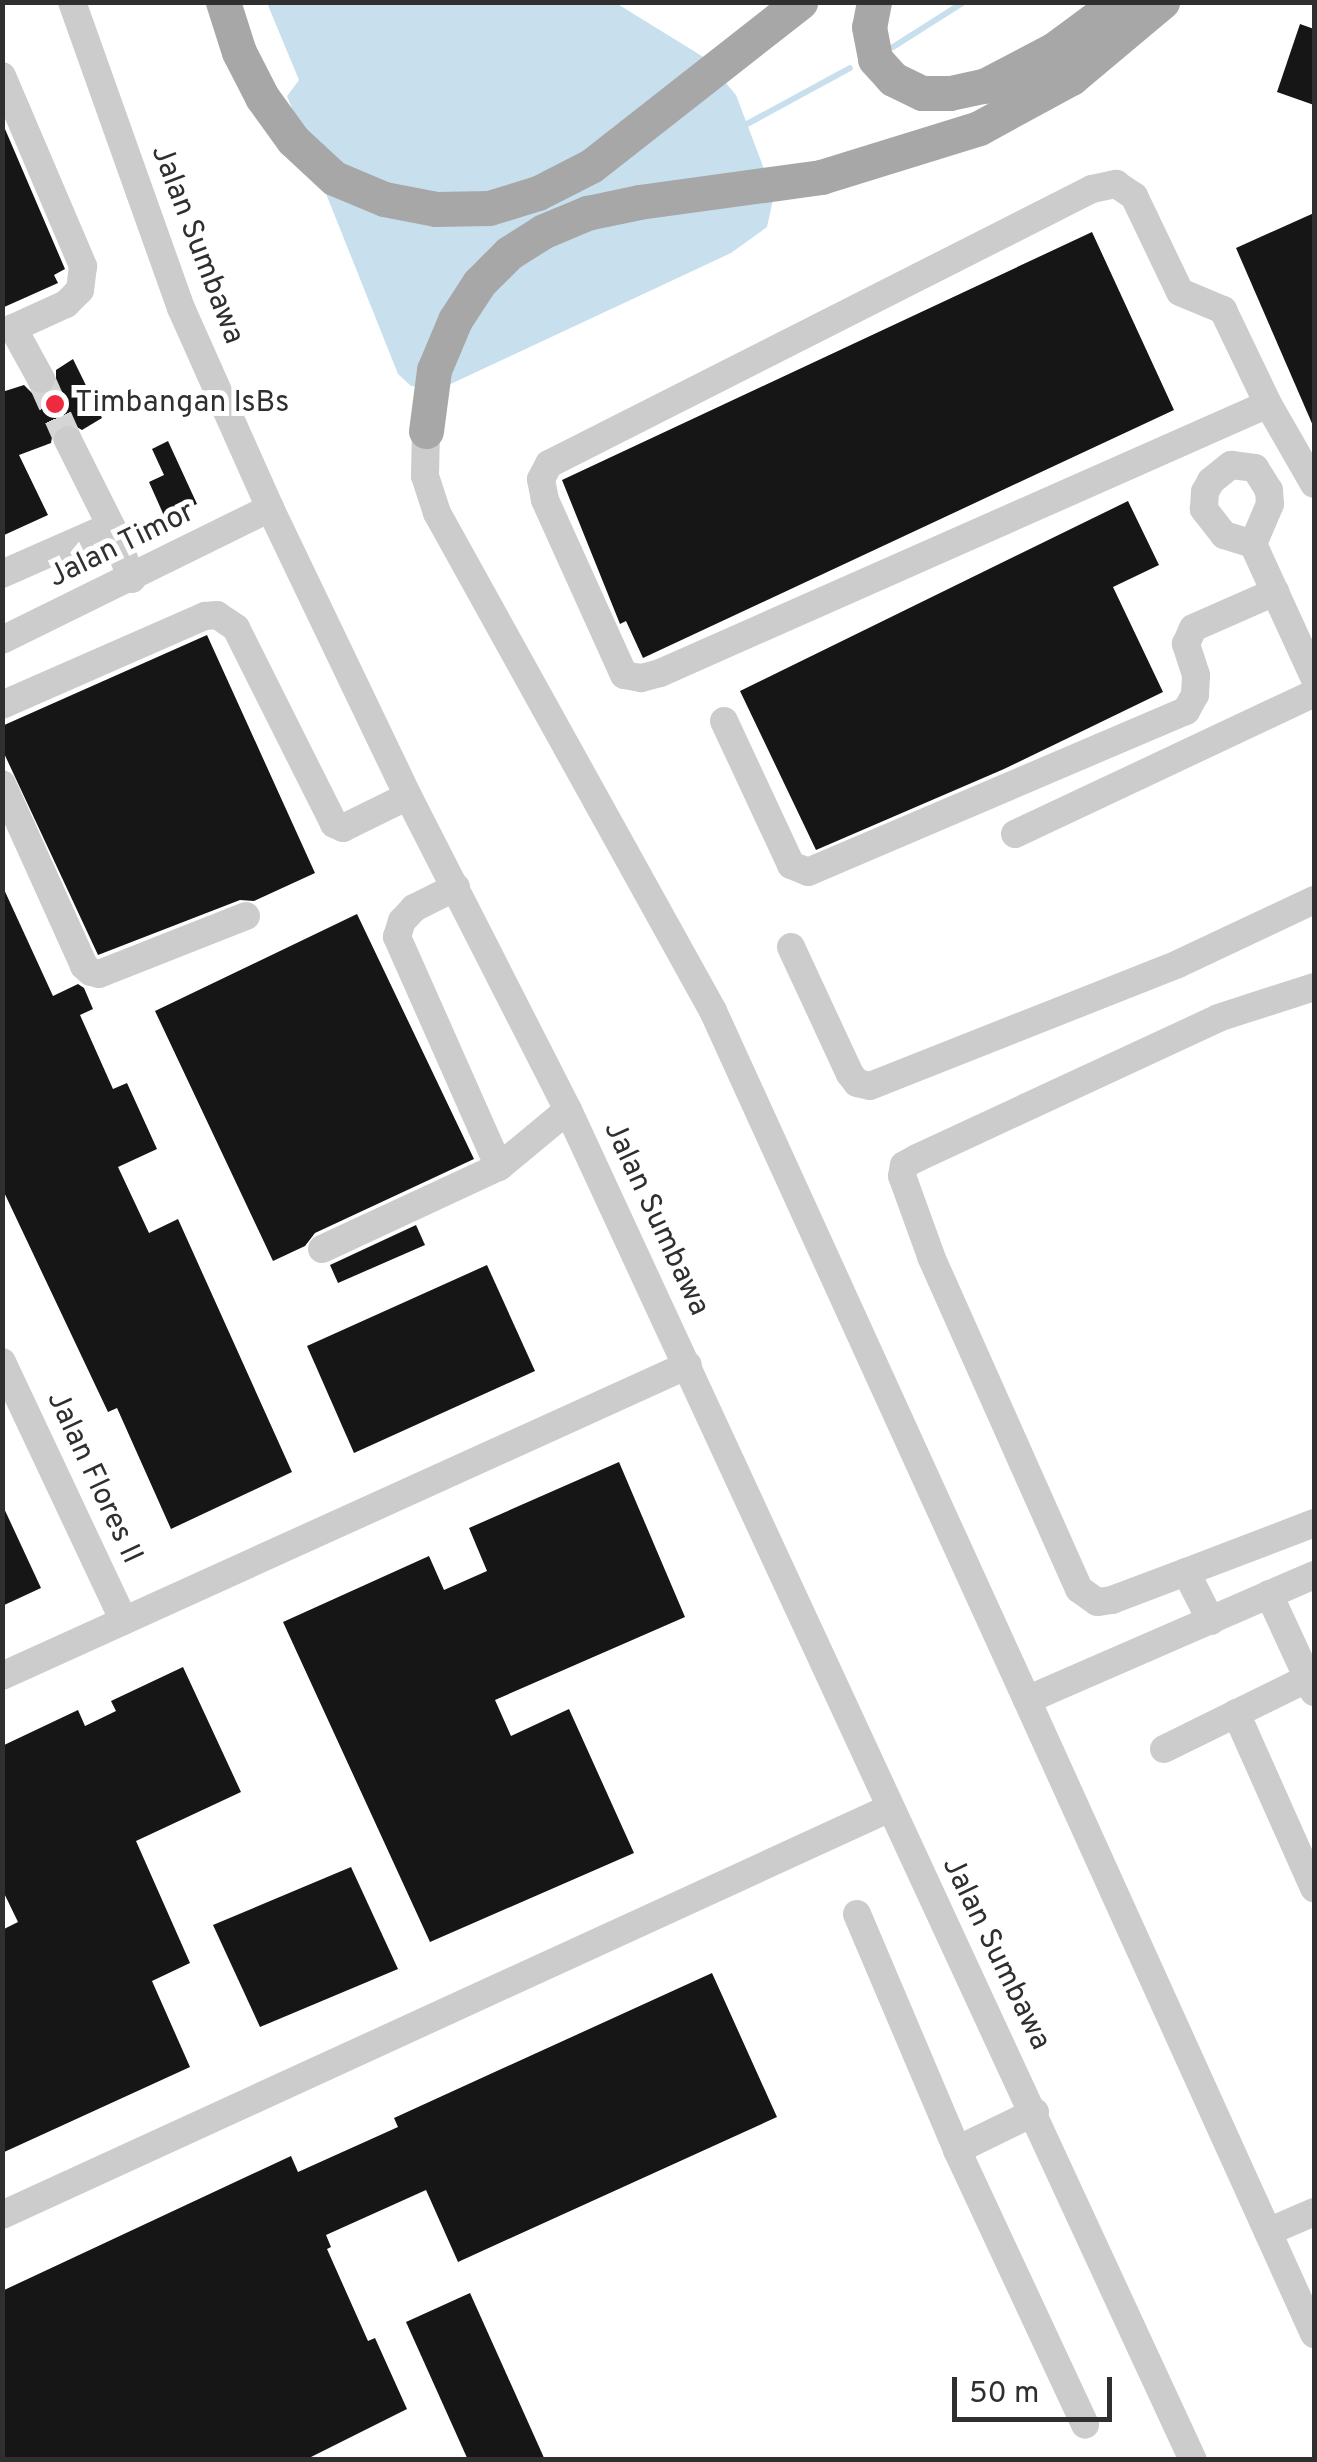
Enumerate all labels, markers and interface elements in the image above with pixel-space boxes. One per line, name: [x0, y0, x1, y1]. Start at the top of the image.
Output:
street label: Jalan Sumbawa: [142, 140, 250, 350]
place label: Timbangan IsBs: [75, 386, 289, 422]
marker: Timbangan IsBs: [44, 393, 66, 415]
street label: Jalan Timor: [42, 495, 202, 597]
street label: Jalan Sumbawa: [594, 1116, 716, 1322]
street label: Jalan Flores II: [37, 1386, 149, 1570]
street label: Jalan Sumbawa: [933, 1852, 1057, 2056]
scale bar: [957, 2357, 1117, 2419]
text: 50 m: [969, 2376, 1039, 2413]

